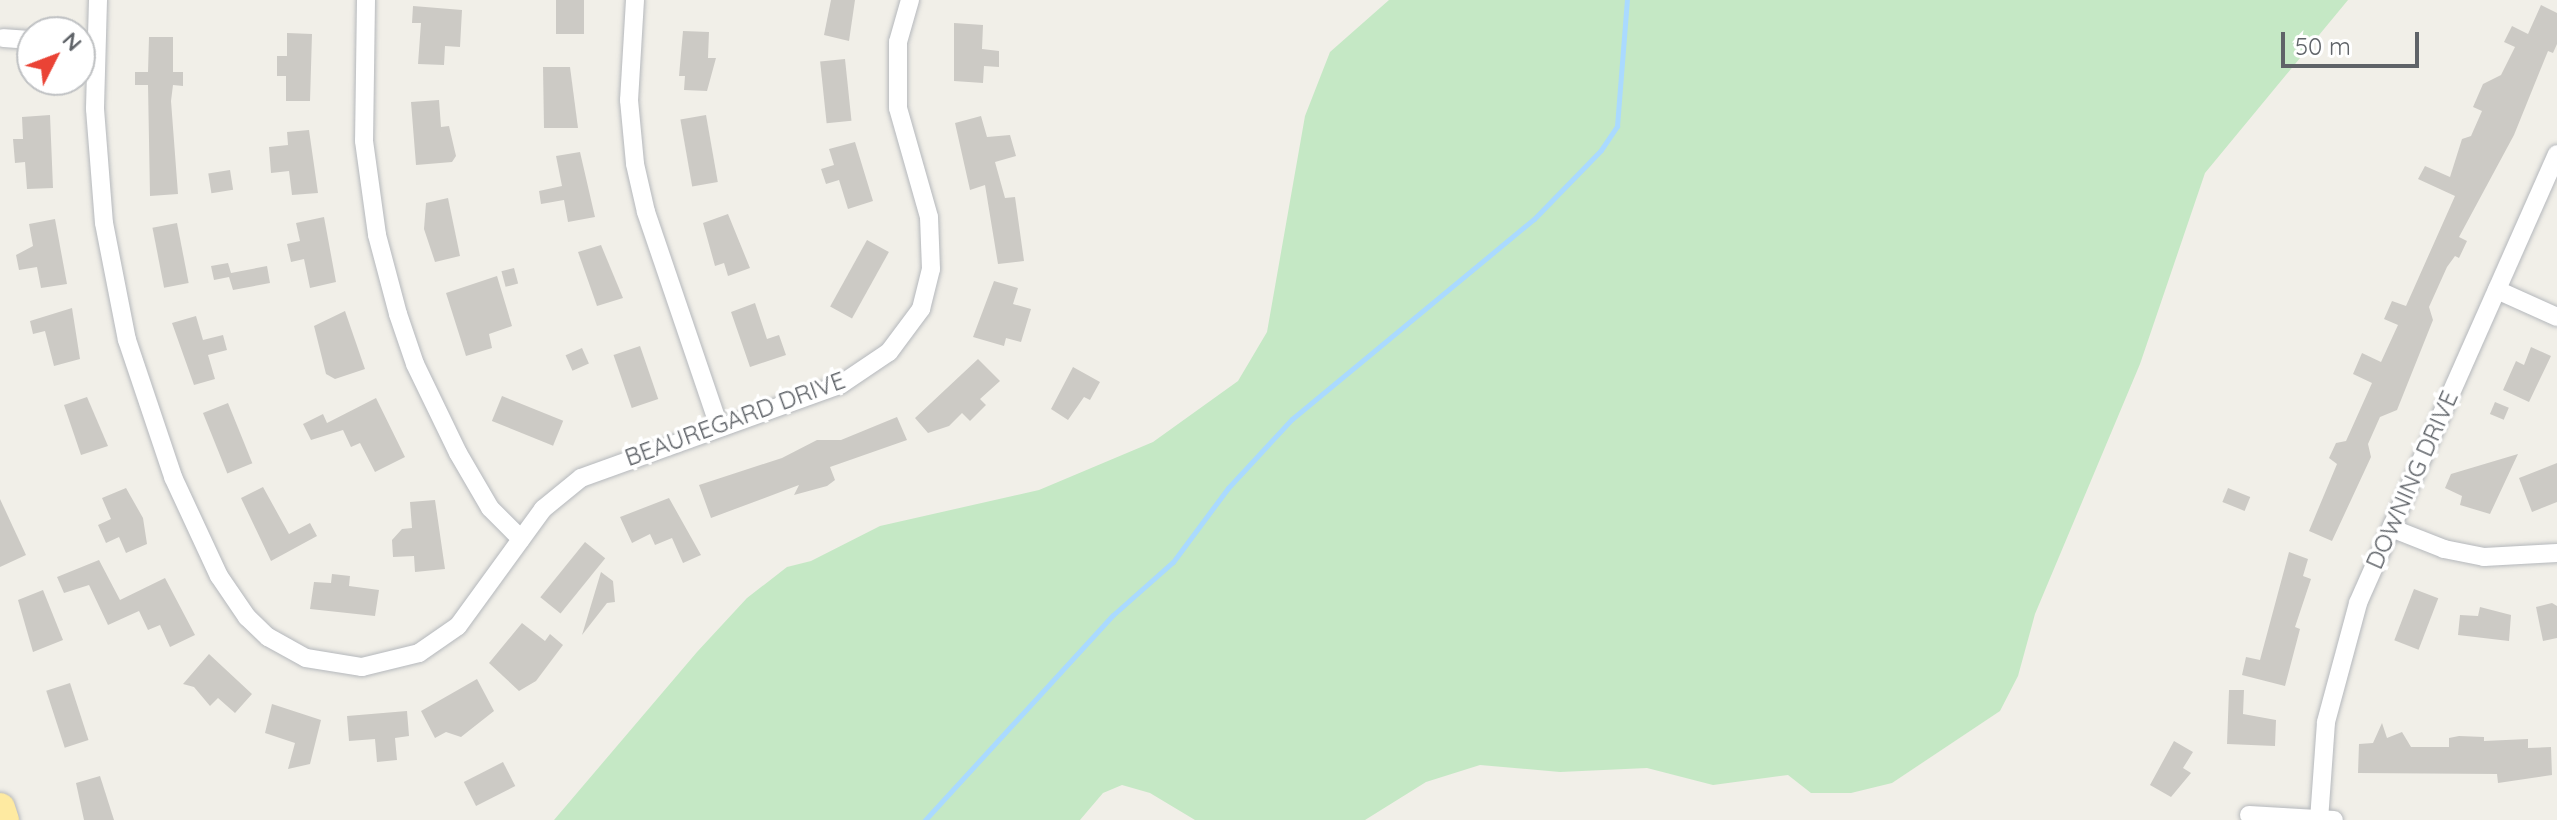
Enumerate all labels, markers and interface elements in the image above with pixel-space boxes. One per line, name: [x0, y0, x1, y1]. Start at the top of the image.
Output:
north arrow: [16, 16, 96, 96]
scale bar: [2285, 16, 2423, 66]
text: N: [57, 26, 88, 57]
text: 50 m: [2295, 31, 2351, 61]
street label: BEAUREGARD DRIVE: [621, 366, 849, 472]
street label: DOWNING DRIVE: [2360, 387, 2464, 573]

